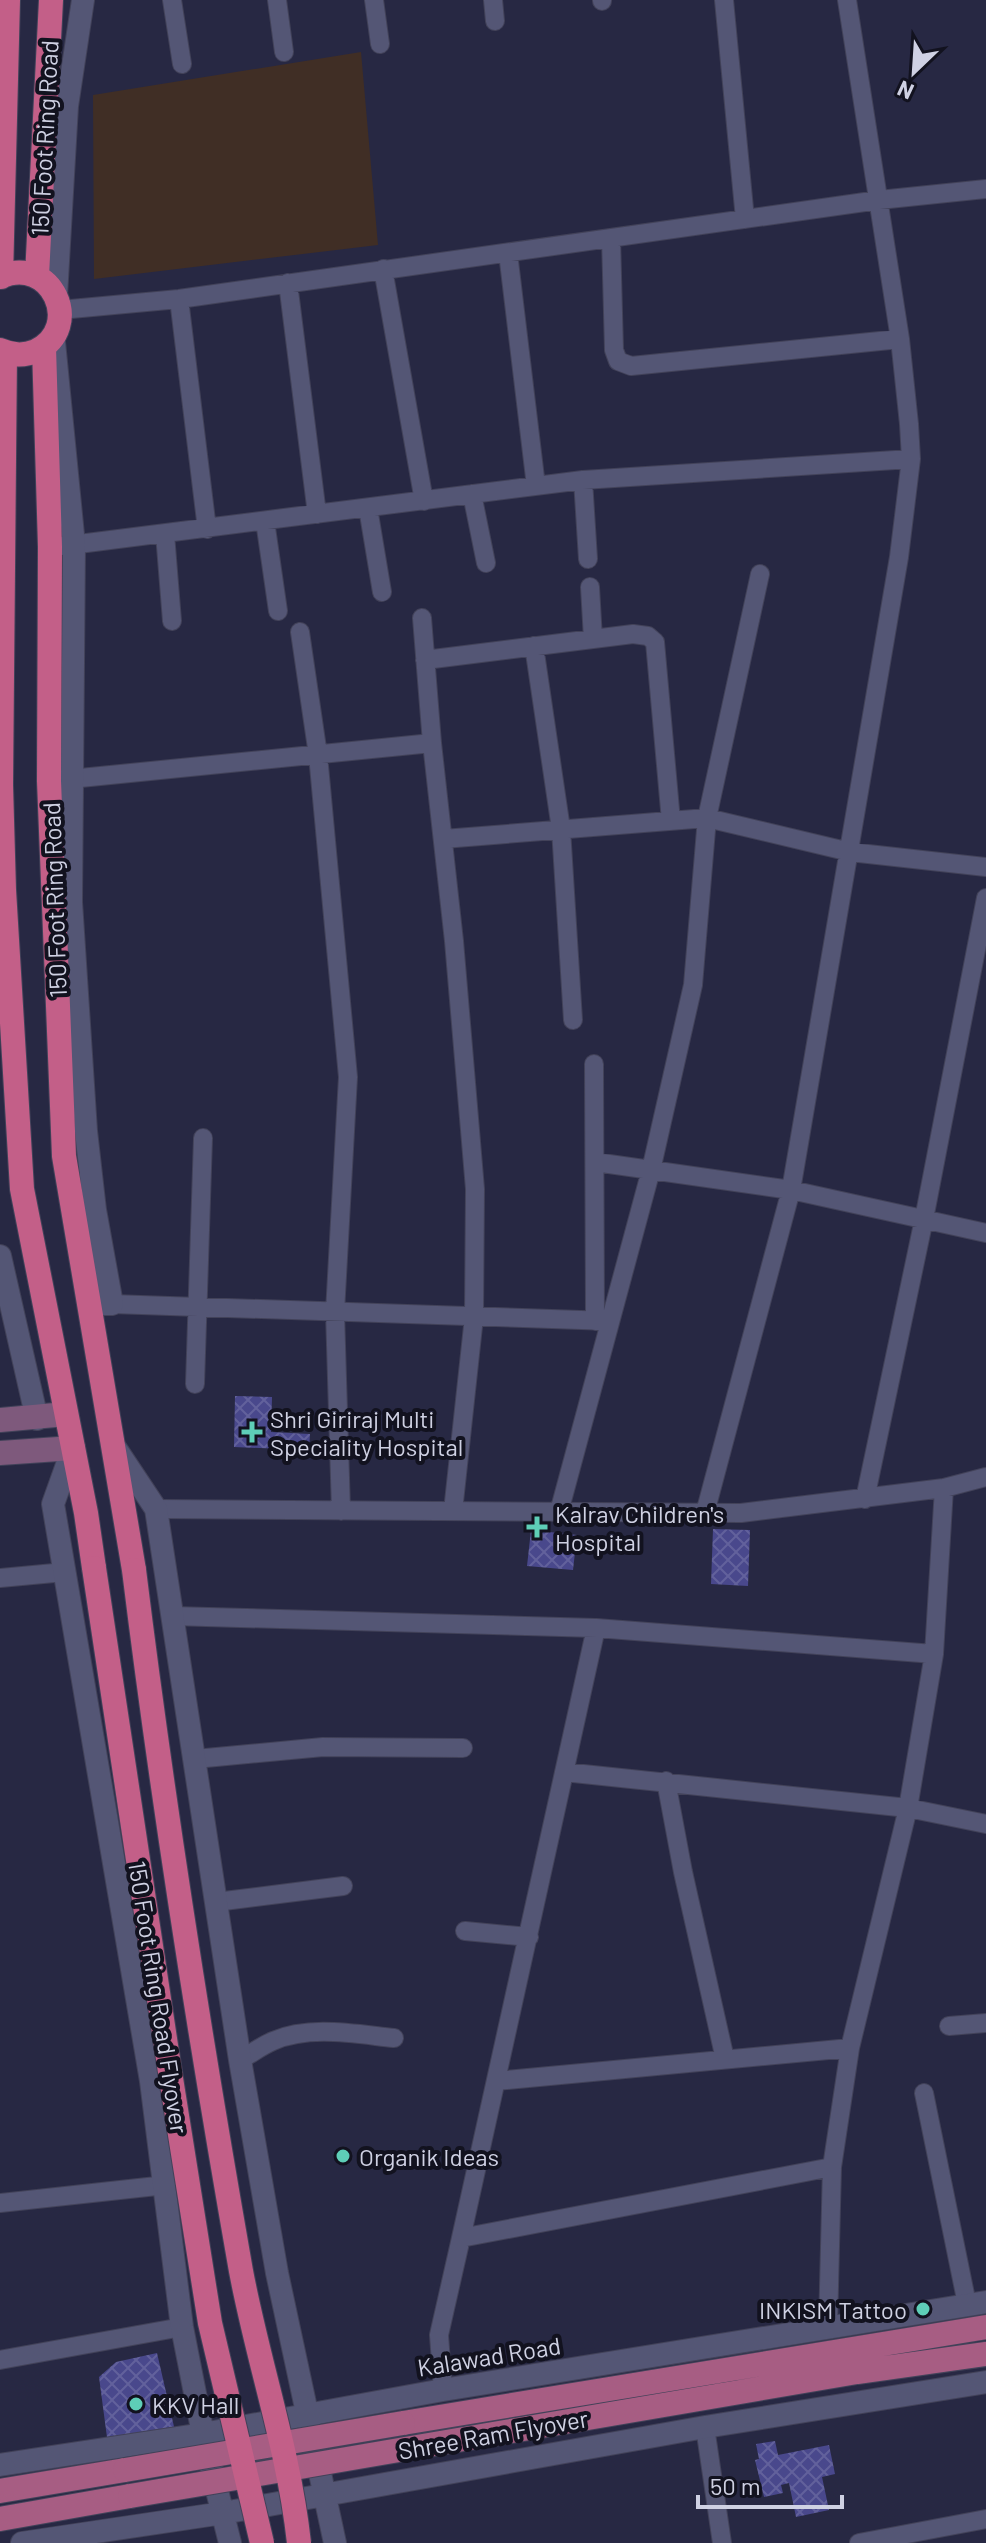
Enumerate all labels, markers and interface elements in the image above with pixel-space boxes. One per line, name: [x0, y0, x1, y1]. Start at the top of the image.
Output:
north arrow: [874, 32, 954, 112]
street label: 150 Foot Ring Road: [24, 39, 64, 237]
text: N: [893, 76, 917, 106]
street label: 150 Foot Ring Road: [36, 802, 72, 998]
place label: Shri Giriraj Multi Speciality Hospital: [270, 1404, 463, 1461]
marker: Shri Giriraj Multi Speciality Hospital: [241, 1421, 263, 1443]
place label: Kalrav Children's Hospital: [555, 1499, 724, 1556]
marker: Kalrav Children's Hospital: [526, 1516, 548, 1538]
street label: 150 Foot Ring Road Flyover: [123, 1859, 195, 2136]
place label: Organik Ideas: [359, 2142, 499, 2171]
marker: Organik Ideas: [334, 2147, 352, 2165]
place label: INKISM Tattoo: [759, 2295, 907, 2324]
marker: INKISM Tattoo: [914, 2300, 932, 2318]
street label: Kalawad Road: [415, 2330, 563, 2382]
place label: KKV Hall: [152, 2390, 239, 2419]
marker: KKV Hall: [127, 2395, 145, 2413]
street label: Shree Ram Flyover: [396, 2403, 591, 2465]
scale bar: [698, 2459, 842, 2509]
text: 50 m: [710, 2471, 761, 2500]

